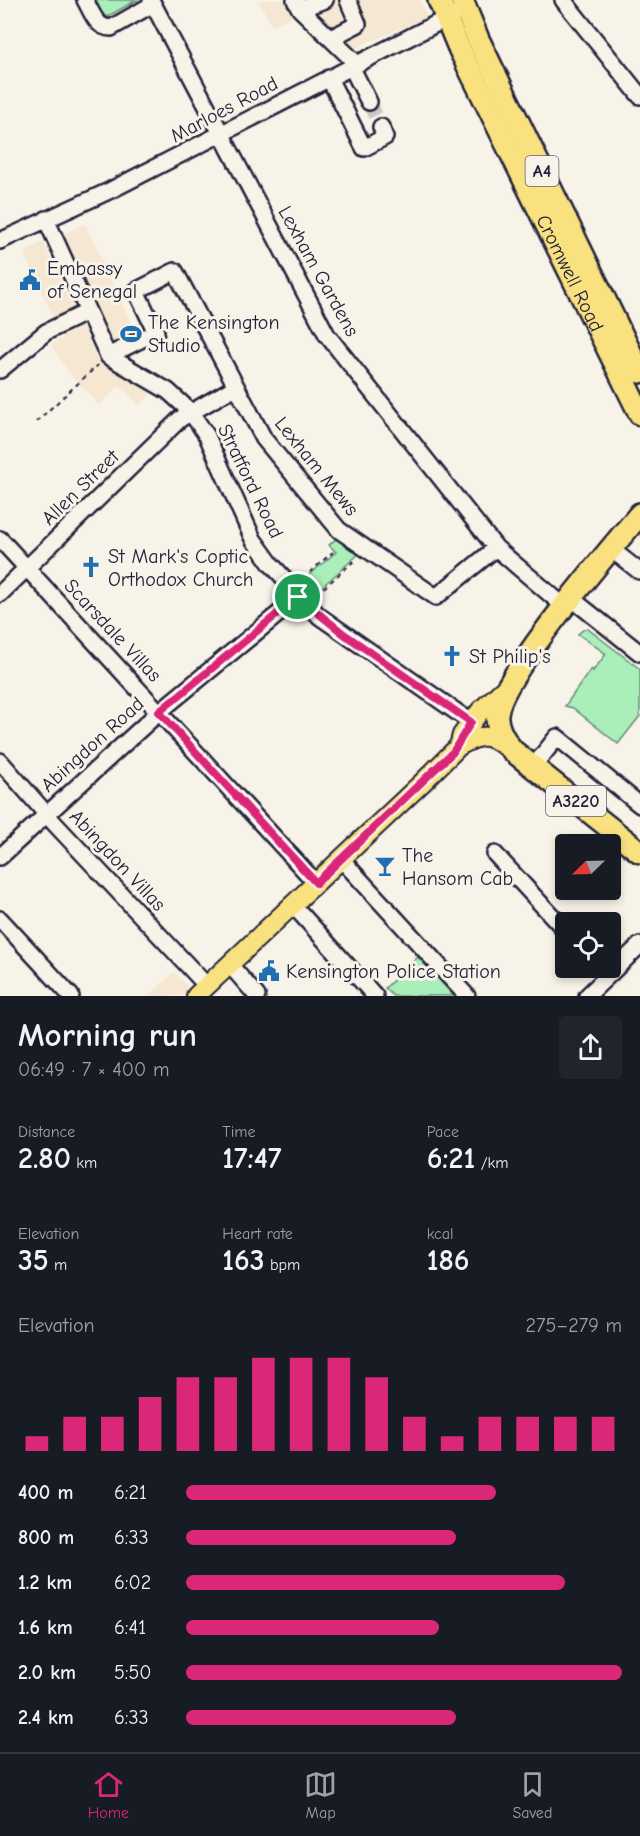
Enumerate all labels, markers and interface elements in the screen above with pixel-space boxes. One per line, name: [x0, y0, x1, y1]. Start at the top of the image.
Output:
street label: Marloes Road: [167, 72, 282, 147]
road number: A4: [526, 156, 558, 186]
street label: Lexham Gardens: [273, 202, 364, 340]
street label: Cromwell Road: [531, 211, 608, 335]
place label: Embassy of Senegal: [47, 257, 137, 303]
public building icon: Embassy of Senegal: [18, 268, 42, 292]
place label: The Kensington Studio: [148, 311, 279, 357]
sports icon: The Kensington Studio: [119, 322, 143, 346]
street label: Lexham Mews: [270, 412, 363, 520]
street label: Stratford Road: [213, 420, 288, 542]
street label: Allen Street: [37, 444, 125, 530]
place label: St Mark's Coptic Orthodox Church: [108, 545, 254, 591]
church icon: St Mark's Coptic Orthodox Church: [79, 555, 103, 579]
pin: [272, 571, 323, 622]
street label: Scarsdale Villas: [59, 574, 166, 686]
icon: arrive: [281, 580, 314, 613]
church icon: St Philip's: [440, 644, 464, 668]
place label: St Philip's: [469, 645, 551, 668]
street label: Abingdon Road: [36, 692, 149, 797]
road number: A3220: [546, 786, 606, 816]
street label: Abingdon Villas: [65, 805, 170, 916]
north arrow: [555, 834, 621, 900]
map controls: [555, 834, 621, 978]
place label: The Hansom Cab: [402, 844, 513, 890]
bar icon: The Hansom Cab: [373, 854, 397, 878]
button: locate: [555, 912, 621, 978]
public building icon: Kensington Police Station: [257, 959, 281, 983]
place label: Kensington Police Station: [286, 960, 501, 983]
text: Morning run: [18, 1016, 197, 1054]
button: share: [559, 1016, 622, 1079]
text: 06:49 · 7 × 400 m: [18, 1058, 169, 1081]
text: Distance: [18, 1123, 75, 1141]
text: Time: [222, 1123, 256, 1141]
text: Pace: [427, 1123, 459, 1141]
text: 2.80: [18, 1141, 71, 1176]
text: 17:47: [222, 1141, 281, 1176]
text: 6:21: [427, 1141, 475, 1176]
text: km: [71, 1154, 97, 1172]
text: /km: [475, 1154, 509, 1172]
text: Elevation: [18, 1225, 79, 1243]
text: Heart rate: [222, 1225, 293, 1243]
text: kcal: [427, 1225, 454, 1243]
text: 35: [18, 1243, 49, 1278]
text: 163: [222, 1243, 265, 1278]
text: 186: [427, 1243, 470, 1278]
text: m: [49, 1256, 67, 1274]
text: bpm: [265, 1256, 300, 1274]
text: Elevation: [18, 1314, 95, 1337]
text: 275–279 m: [526, 1314, 622, 1337]
text: 400 m: [18, 1481, 73, 1504]
text: 6:21: [114, 1481, 147, 1504]
text: 800 m: [18, 1526, 74, 1549]
text: 6:33: [114, 1526, 149, 1549]
text: 1.2 km: [18, 1571, 72, 1594]
text: 6:02: [114, 1571, 151, 1594]
text: 1.6 km: [18, 1616, 73, 1639]
text: 6:41: [114, 1616, 146, 1639]
text: 2.0 km: [18, 1661, 76, 1684]
text: 5:50: [114, 1661, 151, 1684]
text: 2.4 km: [18, 1706, 74, 1729]
text: 6:33: [114, 1706, 149, 1729]
tab: Home: [88, 1768, 129, 1822]
tab: Map: [304, 1768, 337, 1822]
tab: Saved: [512, 1768, 552, 1822]

